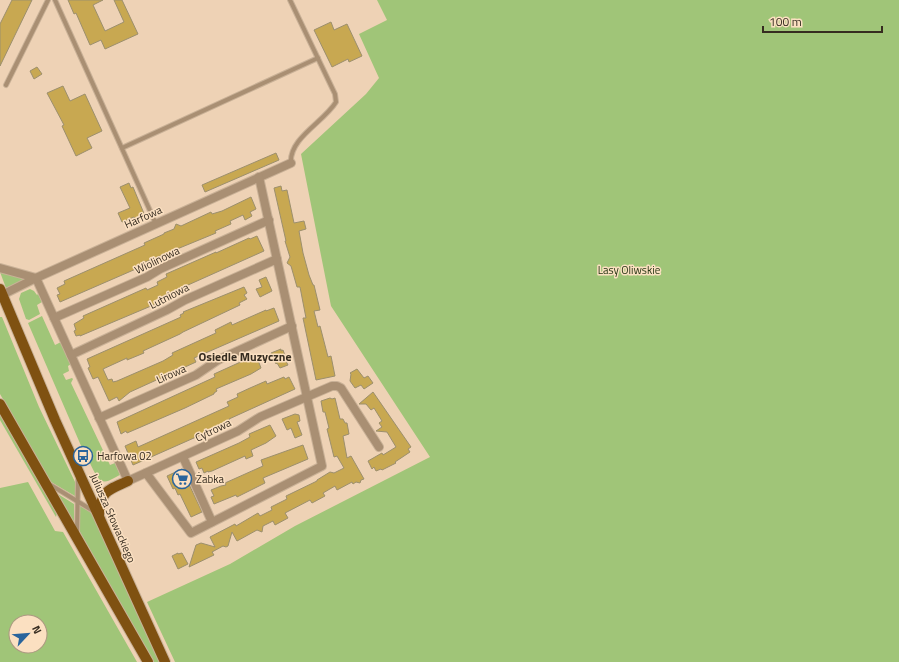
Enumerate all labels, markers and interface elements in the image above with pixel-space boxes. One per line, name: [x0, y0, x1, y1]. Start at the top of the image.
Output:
scale bar: [763, 8, 882, 34]
text: 100 m: [769, 12, 802, 31]
street label: Harfowa: [122, 201, 165, 232]
street label: Wiolinowa: [132, 242, 183, 278]
park label: Lasy Oliwskie: [598, 262, 661, 278]
street label: Lutniowa: [146, 279, 192, 313]
district label: Osiedle Muzyczne: [198, 347, 292, 366]
street label: Lirowa: [154, 360, 189, 388]
street label: Cytrowa: [192, 414, 234, 446]
bus stop icon: Harfowa 02: [72, 445, 94, 467]
place label: Harfowa 02: [97, 448, 152, 464]
supermarket icon: Żabka: [171, 468, 193, 490]
street label: Juliusza Słowackiego: [86, 471, 140, 565]
place label: Żabka: [196, 471, 224, 487]
north arrow: [8, 614, 48, 654]
text: N: [28, 623, 46, 637]

